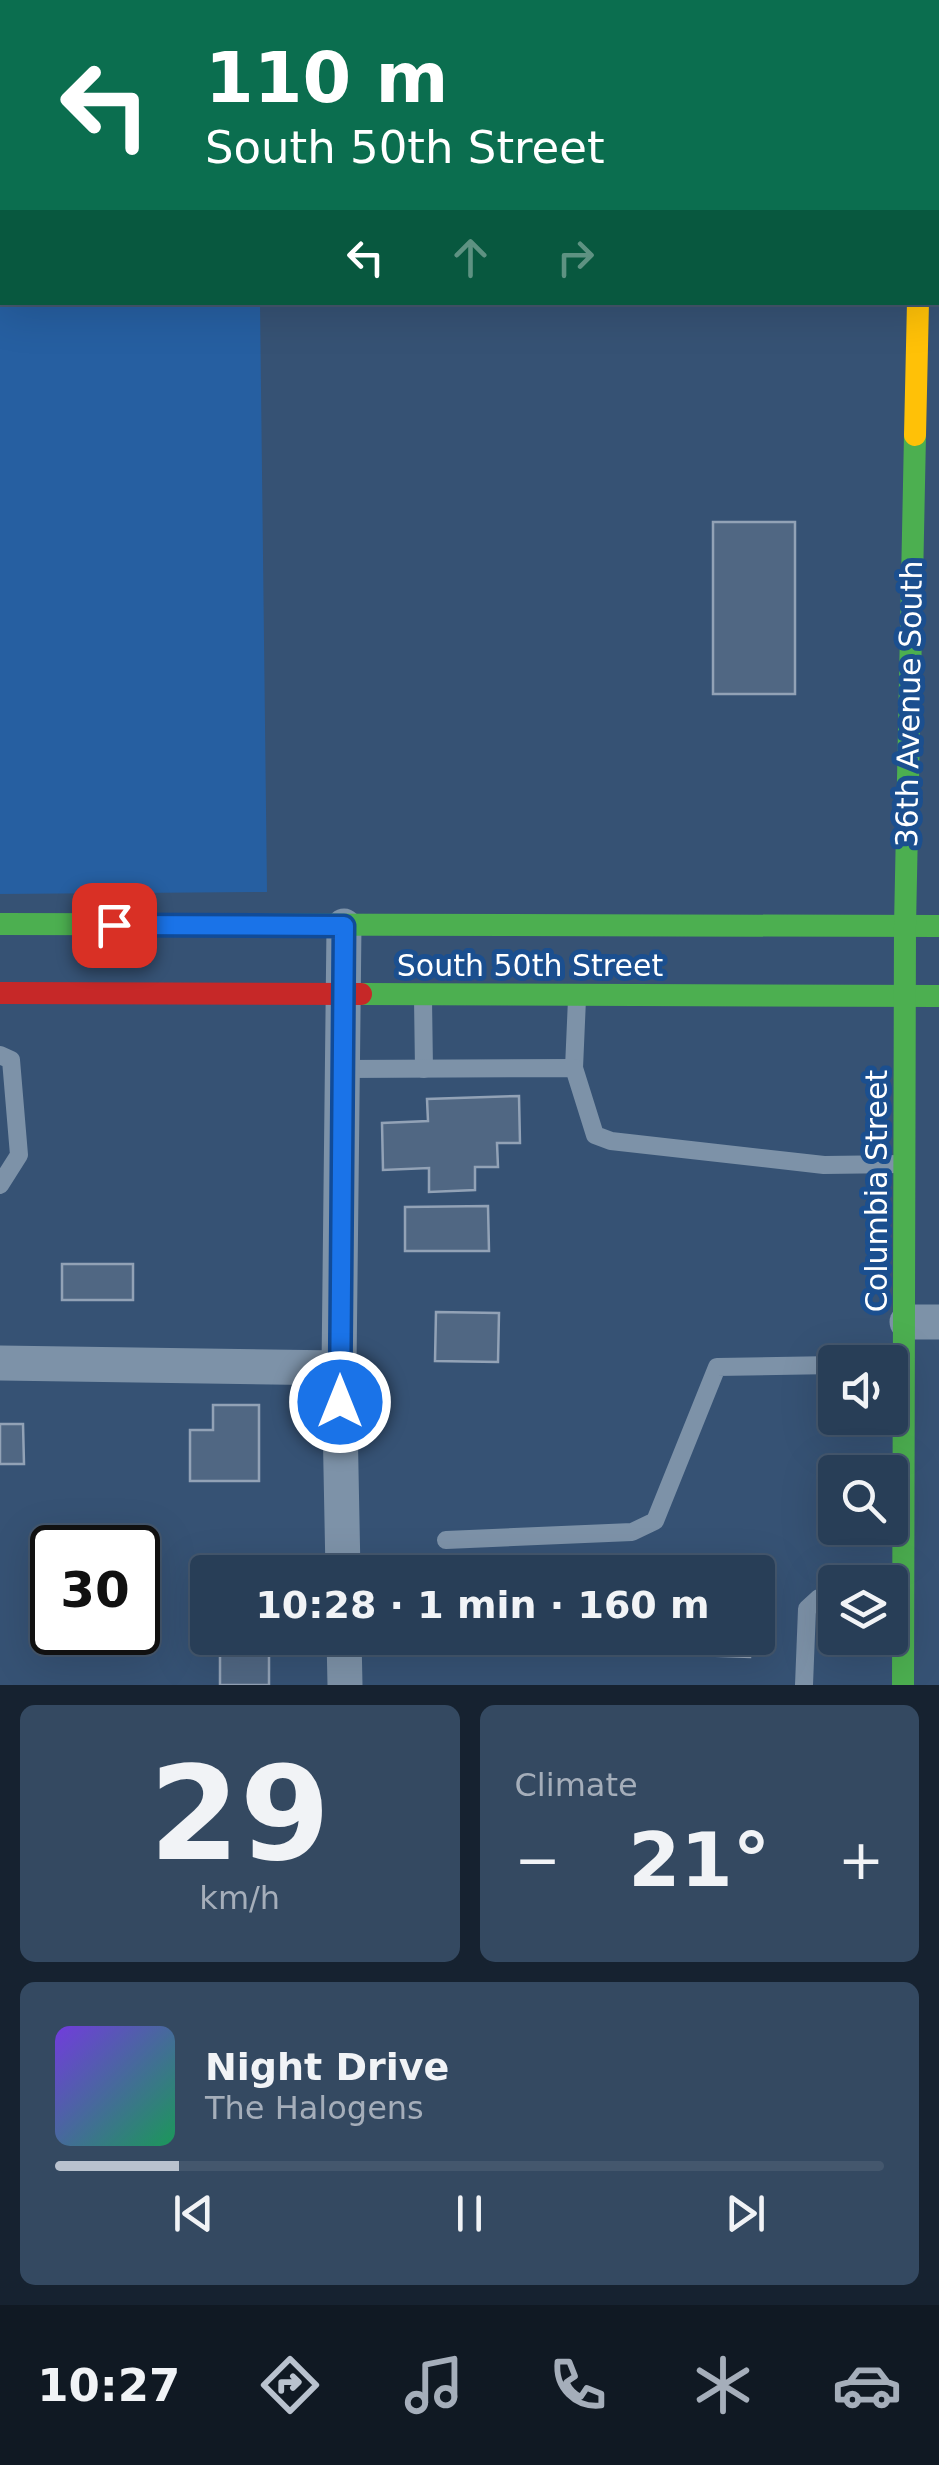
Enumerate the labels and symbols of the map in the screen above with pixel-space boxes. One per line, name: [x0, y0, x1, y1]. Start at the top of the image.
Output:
street label: 36th Avenue South: [889, 560, 929, 848]
pin: [72, 883, 157, 968]
street label: South 50th Street: [397, 948, 663, 983]
street label: Columbia Street: [859, 1070, 894, 1312]
position arrow: [288, 1350, 392, 1454]
speed limit sign: 30: [30, 1525, 160, 1655]

